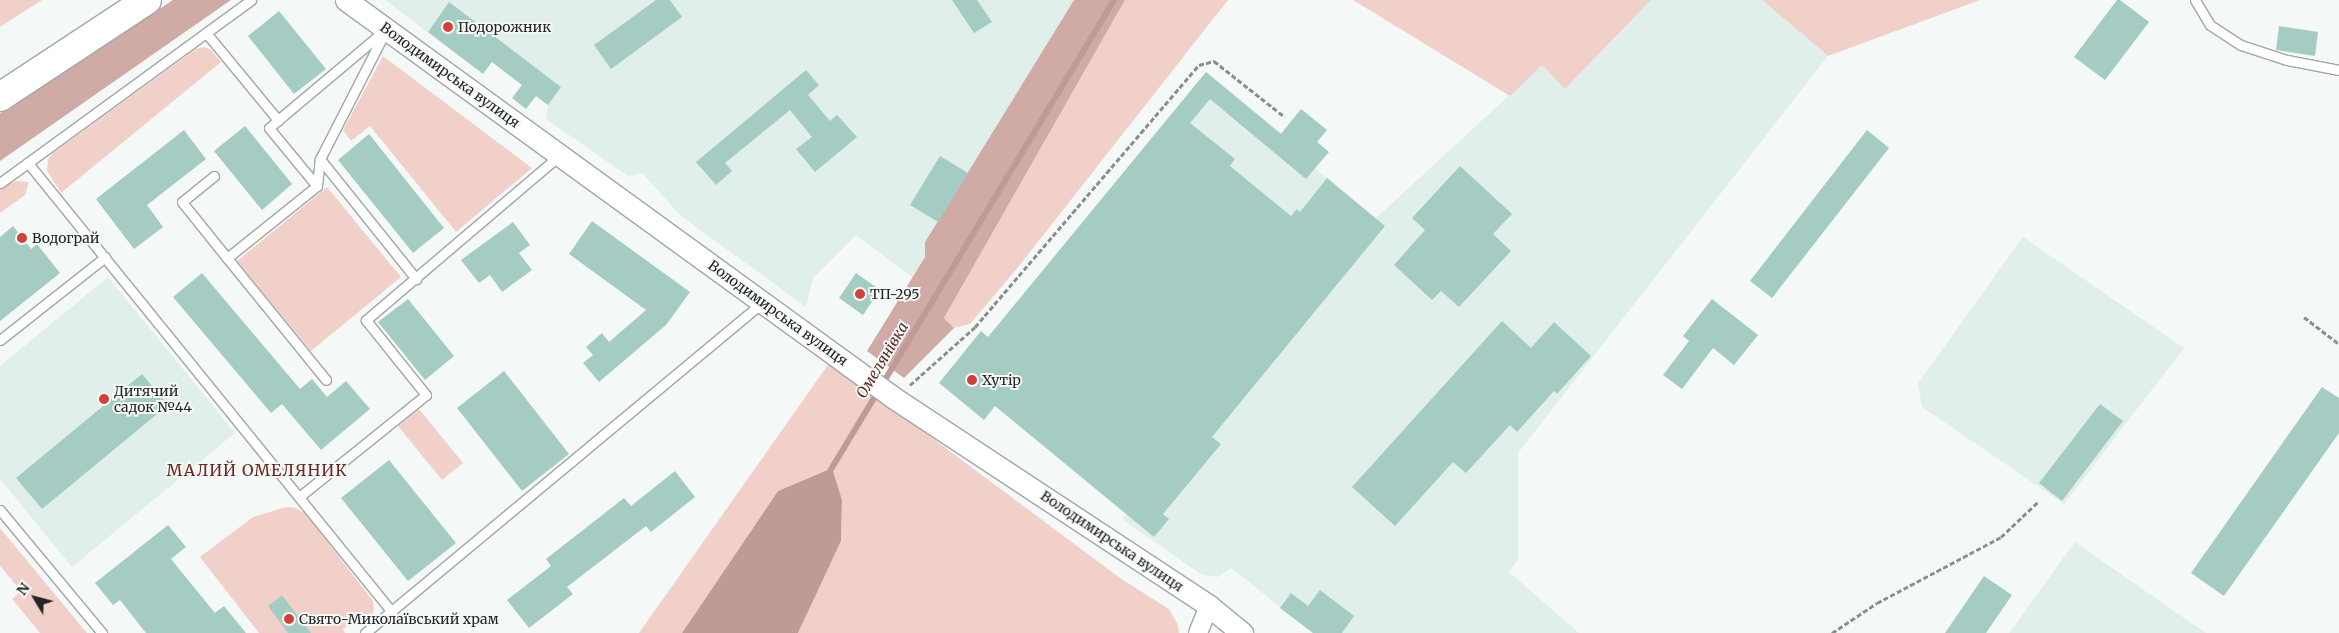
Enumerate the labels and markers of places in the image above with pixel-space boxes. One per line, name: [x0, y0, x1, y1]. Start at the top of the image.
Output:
place label: Подорожник: [458, 19, 551, 35]
marker: Подорожник: [442, 21, 454, 33]
place label: Водограй: [32, 230, 99, 246]
marker: Водограй: [16, 232, 28, 244]
place label: ТП-295: [870, 286, 920, 302]
marker: ТП-295: [854, 288, 866, 300]
place label: Хутір: [982, 372, 1021, 388]
marker: Хутір: [966, 374, 978, 386]
place label: Дитячий садок №44: [114, 383, 192, 416]
marker: Дитячий садок №44: [98, 393, 110, 405]
place label: Свято-Миколаївський храм: [299, 611, 499, 627]
marker: Свято-Миколаївський храм: [283, 613, 295, 625]

